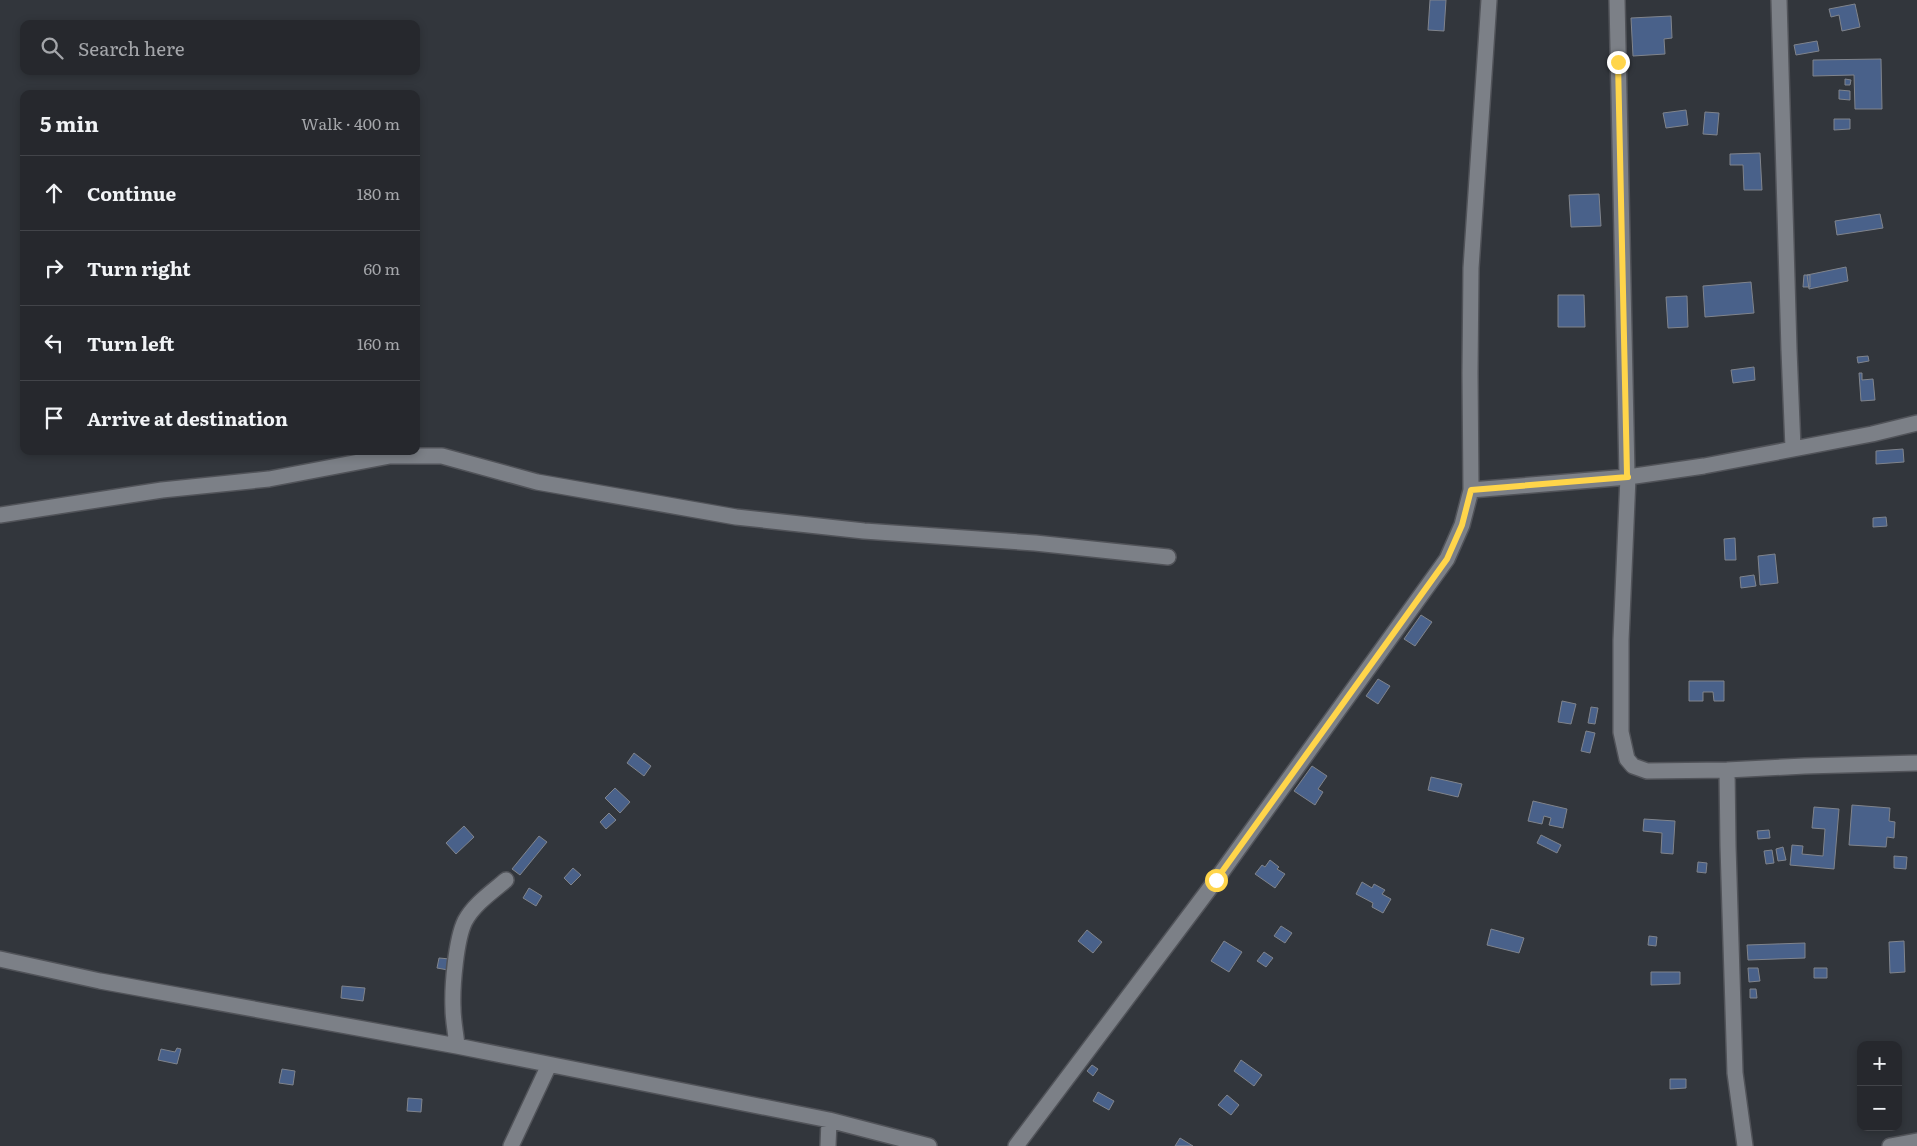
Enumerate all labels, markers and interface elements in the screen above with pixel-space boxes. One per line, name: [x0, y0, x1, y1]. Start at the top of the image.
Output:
search box: [20, 20, 420, 75]
icon: search: [38, 34, 66, 62]
text: Search here: [78, 34, 185, 62]
route end: [1607, 51, 1630, 74]
text: 5 min: [40, 107, 99, 138]
text: Walk · 400 m: [301, 111, 400, 135]
icon: ahead: [40, 179, 68, 207]
text: Continue: [87, 179, 176, 207]
text: 180 m: [357, 181, 400, 205]
icon: right: [40, 254, 68, 282]
text: Turn right: [87, 254, 191, 282]
text: 60 m: [363, 256, 400, 280]
icon: left: [40, 329, 68, 357]
text: Turn left: [87, 329, 174, 357]
text: 160 m: [357, 331, 400, 355]
icon: arrive: [40, 404, 68, 432]
text: Arrive at destination: [87, 404, 288, 432]
route start: [1205, 869, 1228, 892]
map controls: [1857, 1041, 1902, 1131]
button: +: [1857, 1041, 1902, 1086]
button: −: [1857, 1086, 1902, 1131]

